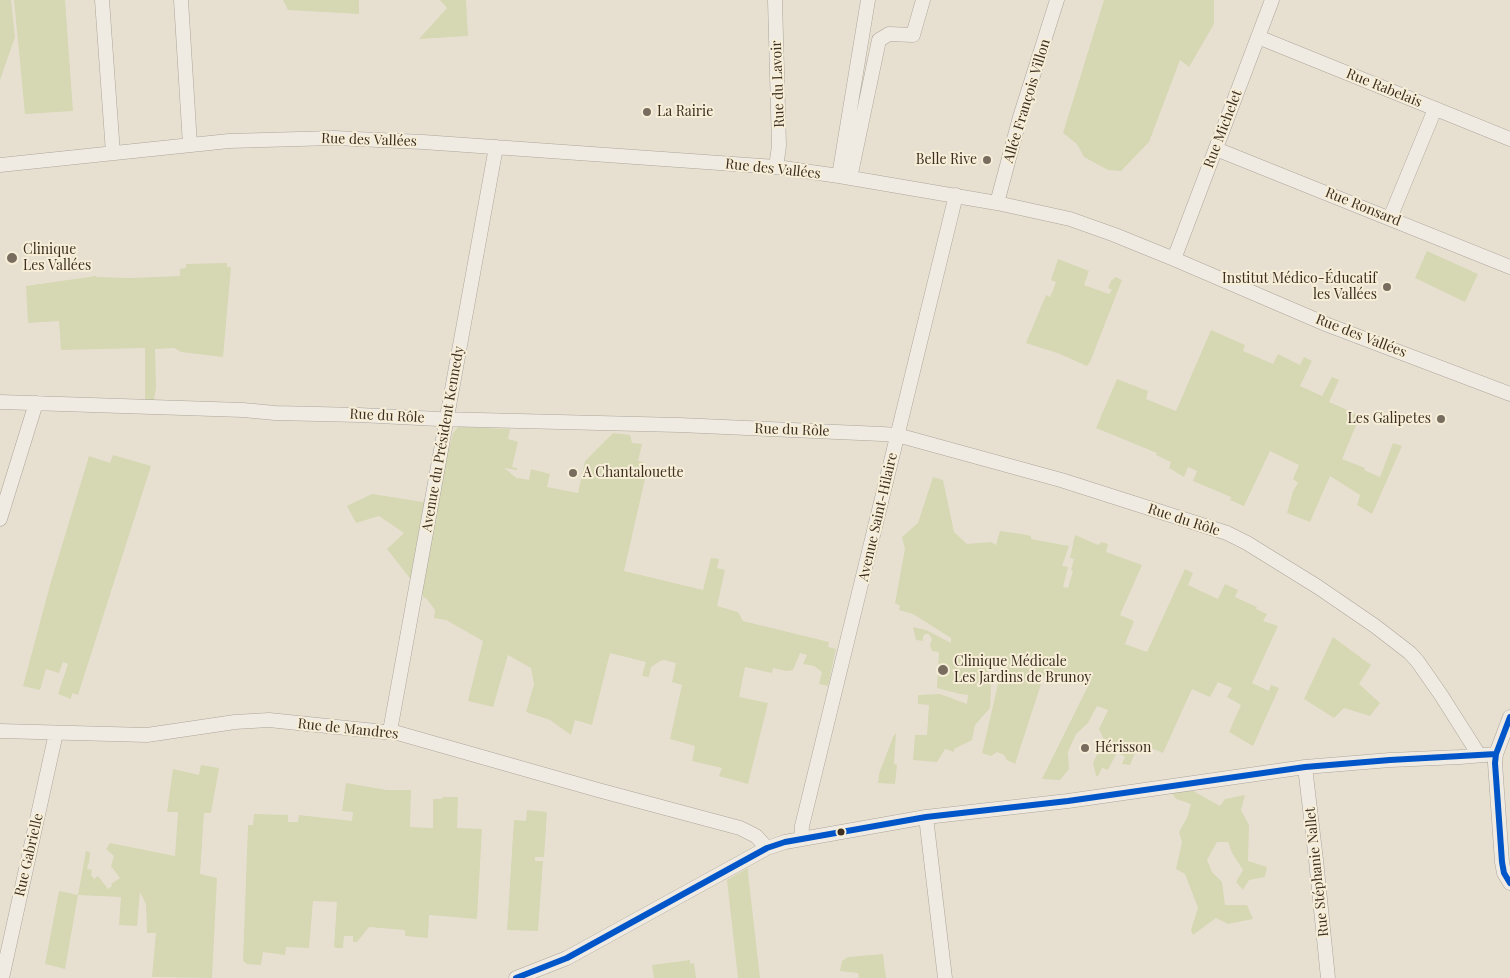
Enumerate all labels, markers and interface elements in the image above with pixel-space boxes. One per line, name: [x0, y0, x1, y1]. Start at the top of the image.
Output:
street label: Allée François Villon: [1000, 37, 1054, 165]
street label: Rue du Lavoir: [768, 40, 788, 128]
street label: Rue Rabelais: [1344, 65, 1424, 111]
street label: Rue Michelet: [1200, 88, 1246, 170]
place label: La Rairie: [657, 104, 713, 120]
marker: La Rairie: [641, 106, 653, 118]
street label: Rue des Vallées: [321, 130, 417, 150]
place label: Belle Rive: [916, 152, 977, 168]
marker: Belle Rive: [981, 154, 993, 166]
street label: Rue des Vallées: [724, 156, 822, 182]
street label: Rue Ronsard: [1323, 184, 1403, 230]
place label: Clinique Les Vallées: [23, 242, 91, 274]
marker: Clinique Les Vallées: [5, 251, 19, 265]
place label: Institut Médico-Éducatif les Vallées: [1222, 271, 1377, 304]
marker: Institut Médico-Éducatif les Vallées: [1381, 281, 1393, 293]
street label: Rue des Vallées: [1313, 311, 1409, 361]
street label: Avenue du Président Kennedy: [418, 345, 468, 533]
street label: Rue du Rôle: [349, 406, 425, 426]
place label: Les Galipetes: [1348, 411, 1431, 427]
marker: Les Galipetes: [1435, 413, 1447, 425]
street label: Rue du Rôle: [754, 420, 830, 440]
street label: Avenue Saint-Hilaire: [855, 451, 901, 583]
place label: A Chantalouette: [583, 465, 684, 481]
marker: A Chantalouette: [567, 467, 579, 479]
street label: Rue du Rôle: [1146, 500, 1222, 540]
place label: Clinique Médicale Les Jardins de Brunoy: [954, 654, 1091, 686]
marker: Clinique Médicale Les Jardins de Brunoy: [936, 663, 950, 677]
street label: Rue de Mandres: [297, 715, 399, 743]
place label: Hérisson: [1095, 740, 1151, 756]
marker: Hérisson: [1079, 742, 1091, 754]
street label: Rue Stéphanie Nallet: [1302, 806, 1332, 938]
street label: Rue Gabrielle: [11, 812, 47, 898]
unlabelled marker: [836, 827, 846, 837]

